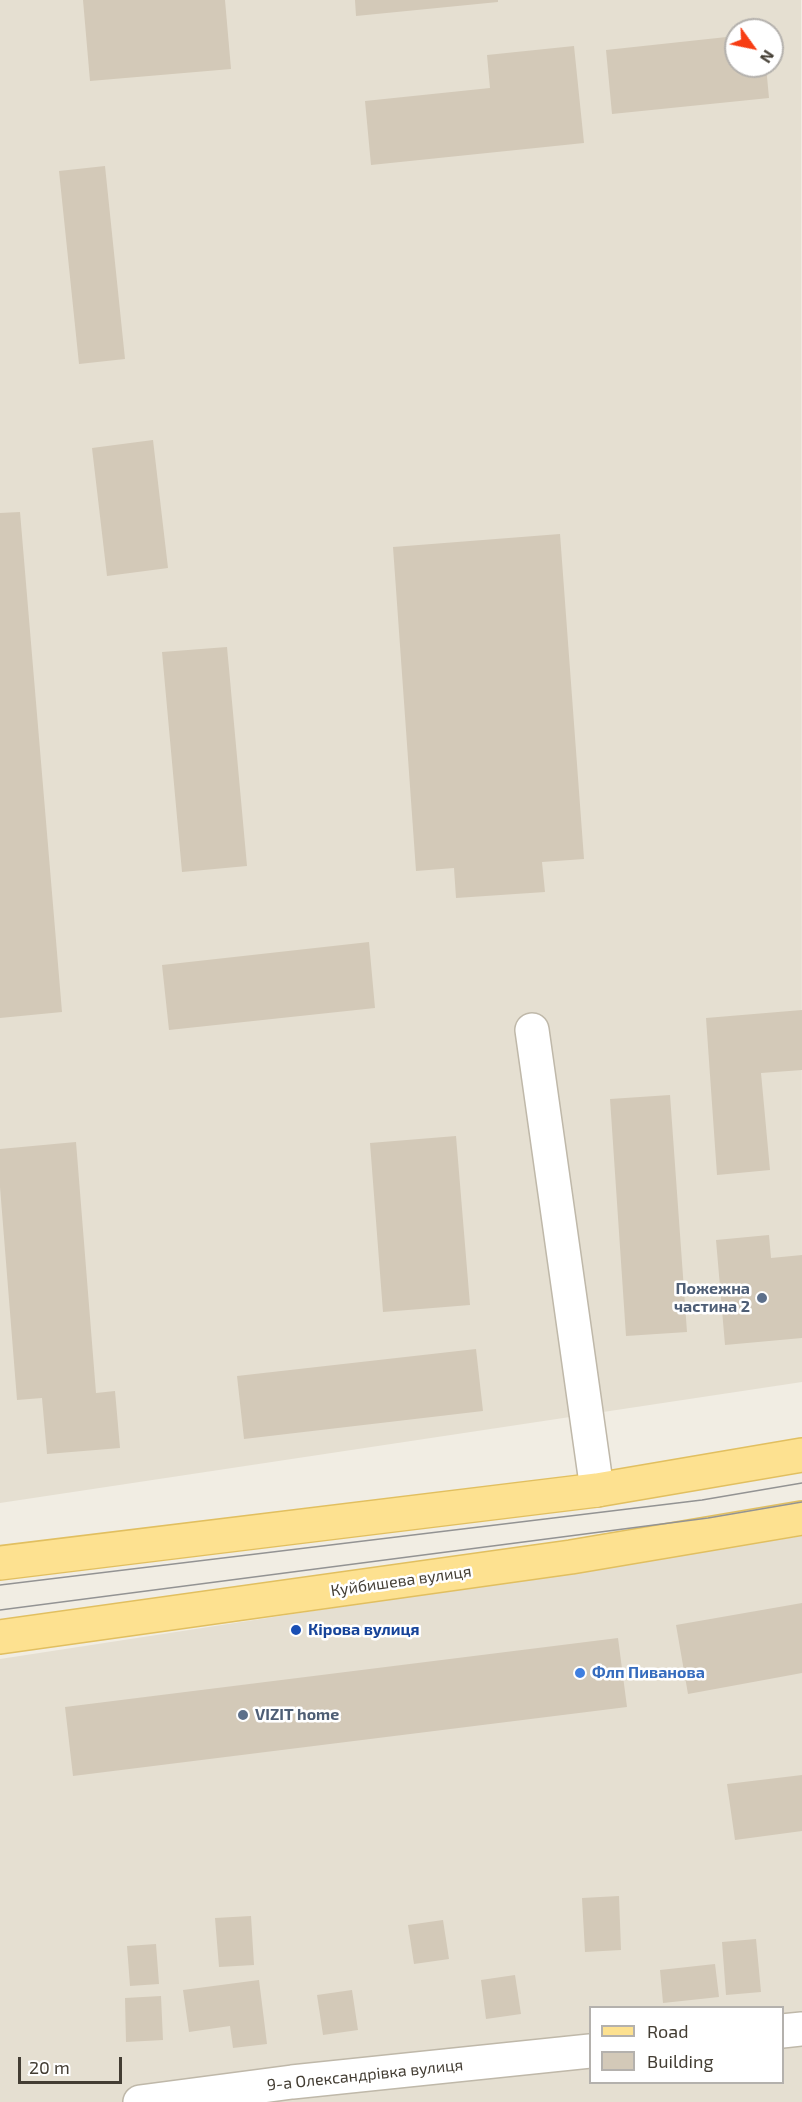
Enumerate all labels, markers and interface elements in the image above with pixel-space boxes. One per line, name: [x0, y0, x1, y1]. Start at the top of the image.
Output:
north arrow: [724, 18, 784, 78]
text: N: [757, 47, 779, 67]
place label: Пожежна частина 2: [674, 1279, 750, 1317]
marker: Пожежна частина 2: [755, 1291, 769, 1305]
street label: Куйбишева вулиця: [329, 1562, 473, 1600]
place label: Кірова вулиця: [308, 1620, 420, 1640]
marker: Кірова вулиця: [289, 1623, 303, 1637]
place label: Флп Пиванова: [592, 1663, 705, 1683]
marker: Флп Пиванова: [573, 1666, 587, 1680]
place label: VIZIT home: [255, 1705, 339, 1725]
marker: VIZIT home: [236, 1708, 250, 1722]
legend: [589, 2006, 784, 2084]
text: Road: [647, 2020, 688, 2042]
scale bar: [21, 2045, 124, 2083]
text: Building: [647, 2050, 714, 2072]
street label: 9-а Олександрівка вулиця: [266, 2055, 464, 2095]
text: 20 m: [29, 2056, 70, 2078]

